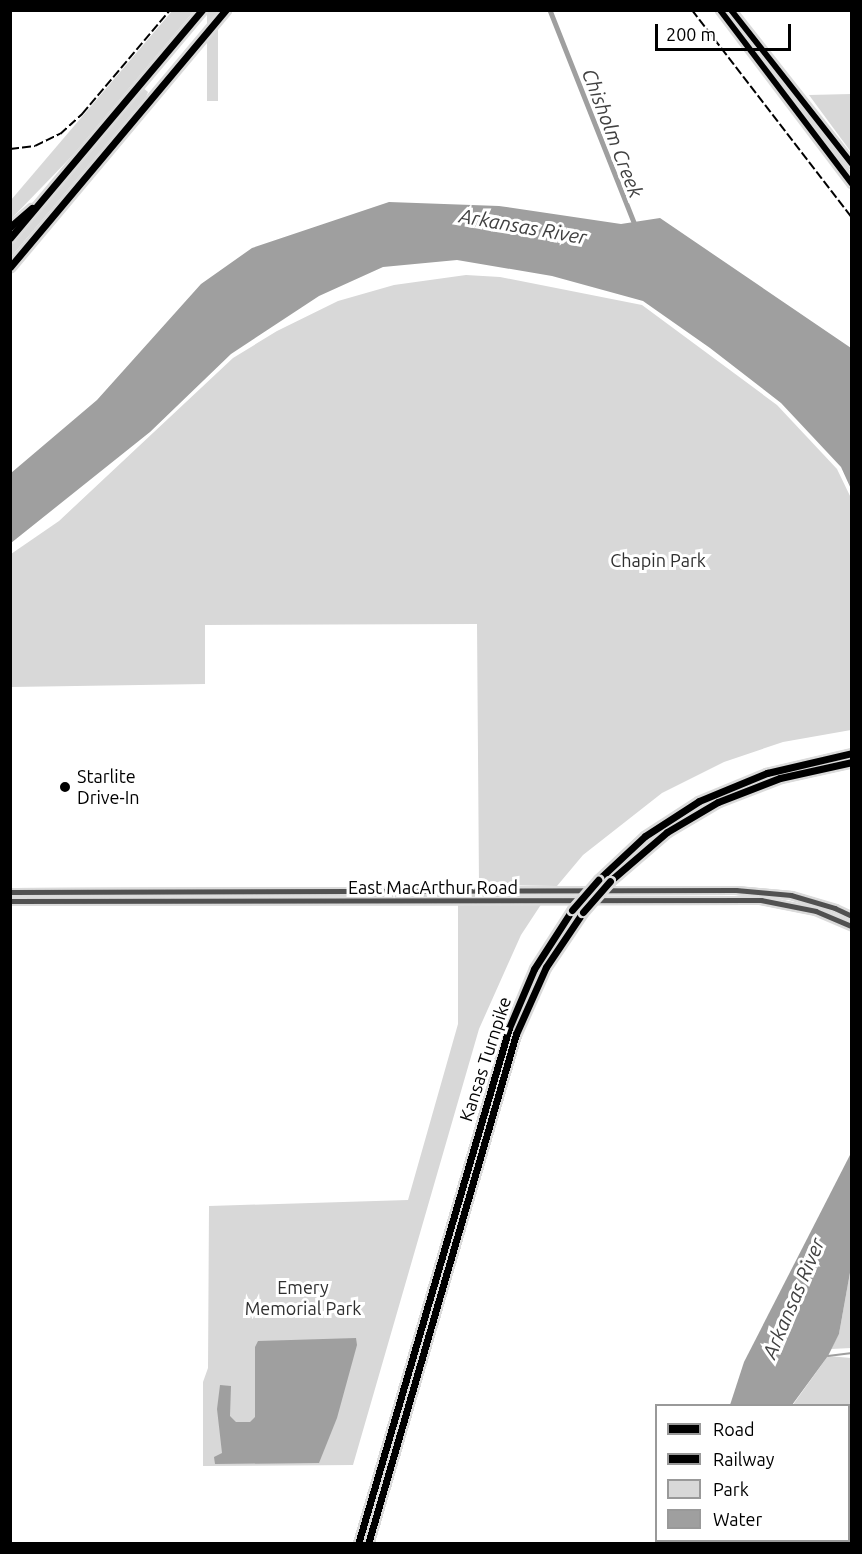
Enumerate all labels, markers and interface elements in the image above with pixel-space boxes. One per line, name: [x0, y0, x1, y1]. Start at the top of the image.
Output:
scale bar: [658, 12, 794, 50]
text: 200 m: [666, 24, 716, 44]
water label: Chisholm Creek: [577, 65, 649, 201]
water label: Arkansas River: [457, 203, 589, 249]
park label: Chapin Park: [610, 549, 706, 571]
place label: Starlite Drive-In: [77, 766, 140, 808]
marker: Starlite Drive-In: [58, 780, 72, 794]
street label: East MacArthur Road: [348, 876, 518, 898]
street label: Kansas Turnpike: [455, 994, 515, 1124]
water label: Arkansas River: [757, 1234, 829, 1362]
park label: Emery Memorial Park: [245, 1277, 361, 1320]
legend: [655, 1404, 850, 1542]
text: Road: [713, 1419, 755, 1439]
text: Railway: [713, 1449, 774, 1469]
text: Park: [713, 1479, 749, 1499]
text: Water: [713, 1509, 762, 1529]

